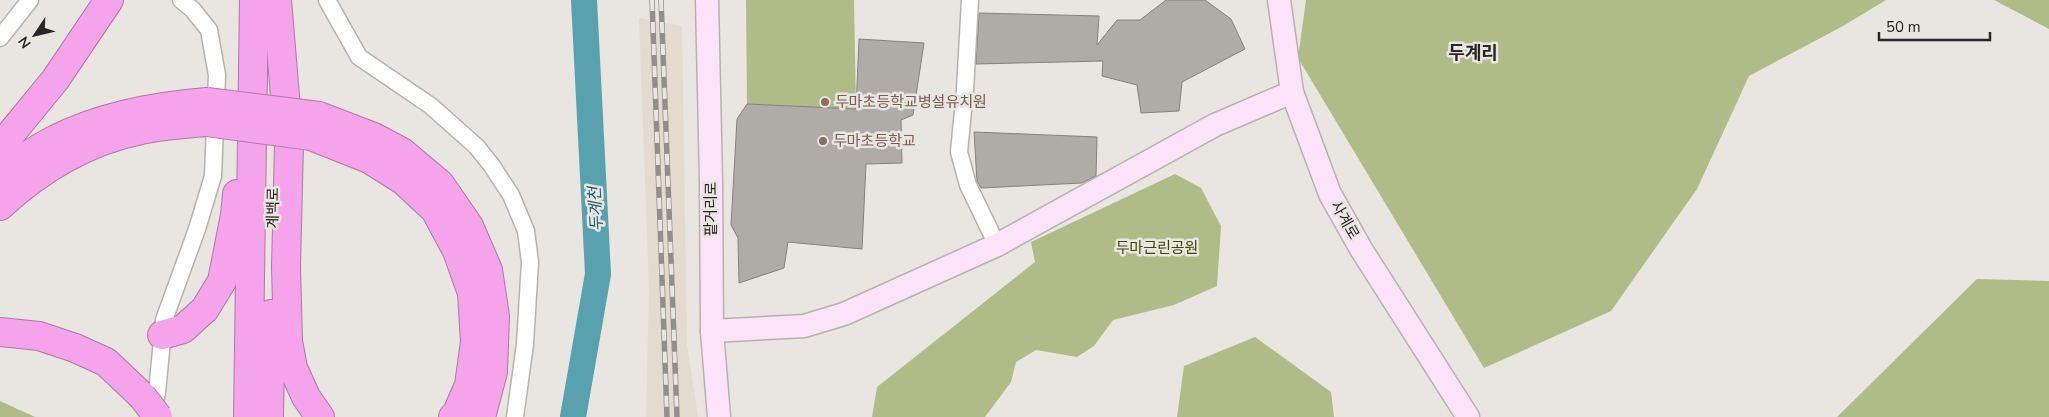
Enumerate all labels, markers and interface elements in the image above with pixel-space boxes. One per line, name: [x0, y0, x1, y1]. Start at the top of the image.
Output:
north arrow: [10, 10, 60, 60]
scale bar: [1879, 10, 1990, 42]
text: 50 m: [1886, 17, 1921, 37]
text: N: [14, 32, 36, 52]
district label: 두계리: [1448, 41, 1498, 65]
place label: 두마초등학교병설유치원: [835, 92, 987, 112]
marker: 두마초등학교병설유치원: [819, 96, 831, 108]
place label: 두마초등학교: [833, 131, 916, 151]
marker: 두마초등학교: [817, 135, 829, 147]
street label: 팥거리로: [701, 181, 721, 237]
water label: 두계천: [584, 184, 608, 232]
street label: 계백로: [263, 187, 283, 229]
street label: 사계로: [1326, 197, 1364, 243]
park label: 두마근린공원: [1116, 238, 1198, 258]

